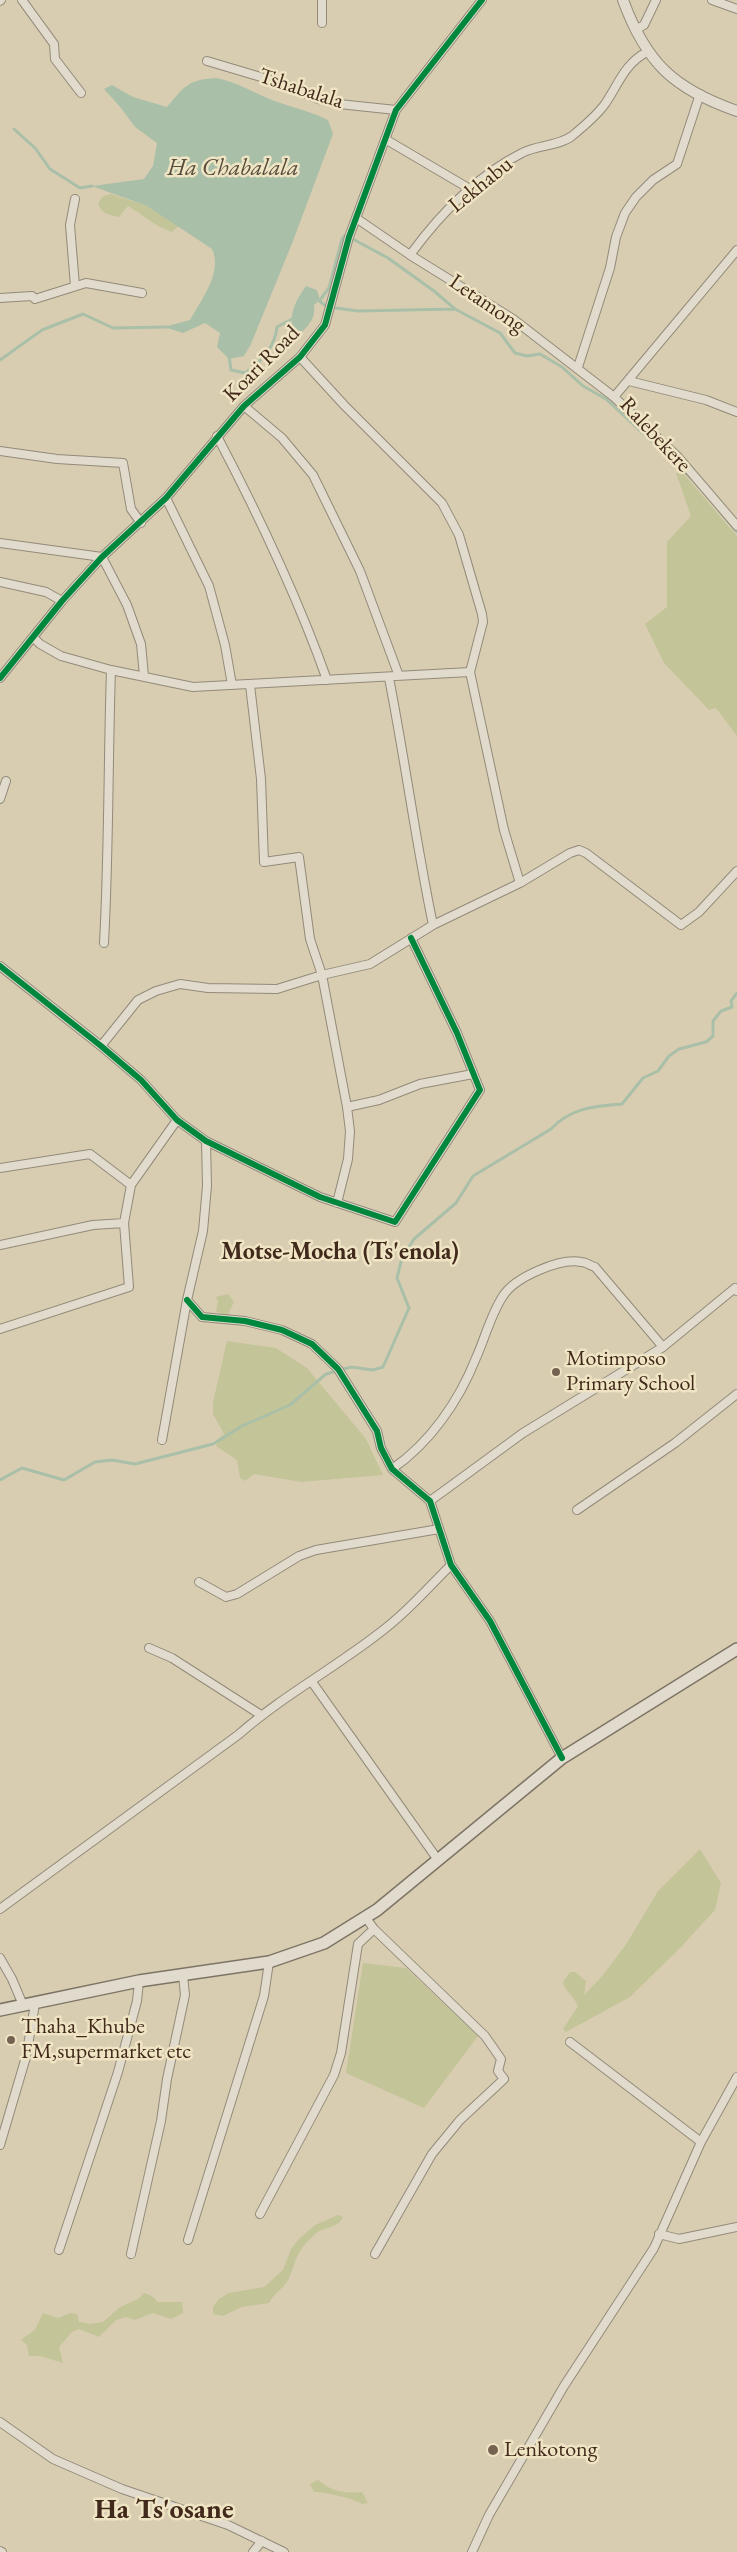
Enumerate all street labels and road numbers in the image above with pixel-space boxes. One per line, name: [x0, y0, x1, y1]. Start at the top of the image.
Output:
street label: Tshabalala: [255, 63, 347, 115]
street label: Lekhabu: [444, 151, 518, 219]
street label: Letamong: [444, 269, 530, 339]
street label: Koari Road: [218, 320, 306, 408]
street label: Ralebekere: [614, 392, 696, 478]

